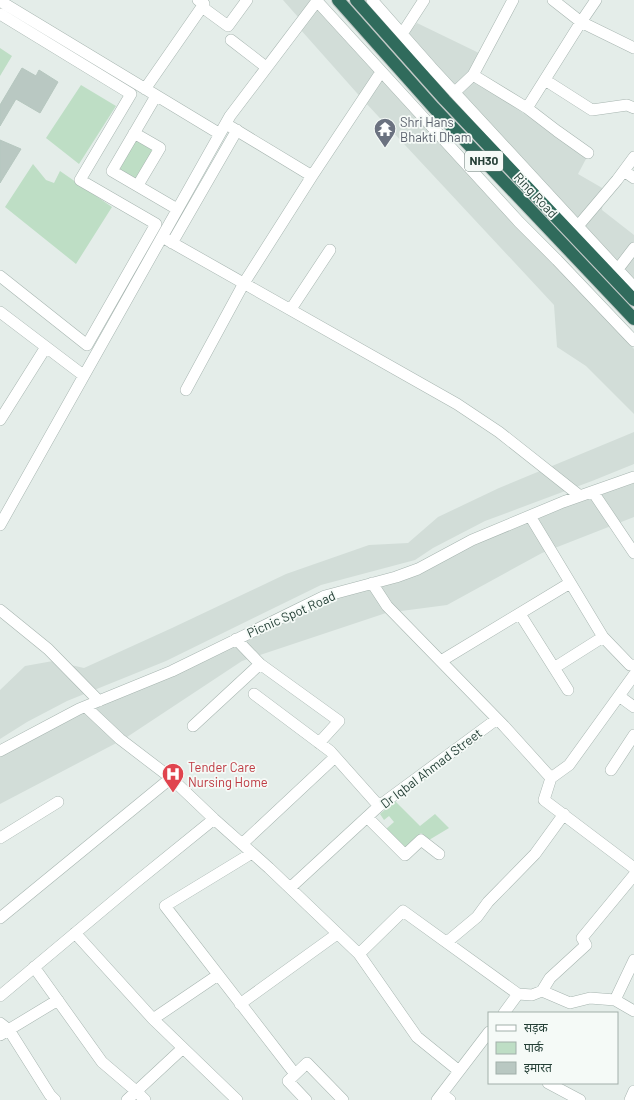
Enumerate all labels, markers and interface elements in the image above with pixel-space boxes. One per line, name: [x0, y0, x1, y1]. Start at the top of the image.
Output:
place label: Shri Hans Bhakti Dham: [400, 114, 471, 145]
temple icon: Shri Hans Bhakti Dham: [372, 116, 398, 149]
road number: NH30: [465, 151, 503, 171]
street label: Ring Road: [511, 169, 561, 221]
street label: Picnic Spot Road: [244, 587, 338, 641]
street label: Dr Iqbal Ahmad Street: [377, 725, 485, 811]
place label: Tender Care Nursing Home: [188, 759, 268, 790]
hospital icon: Tender Care Nursing Home: [160, 761, 186, 794]
legend: [488, 1012, 618, 1084]
text: सड़क: [524, 1020, 549, 1035]
text: पार्क: [524, 1040, 544, 1054]
text: इमारत: [524, 1060, 553, 1075]

